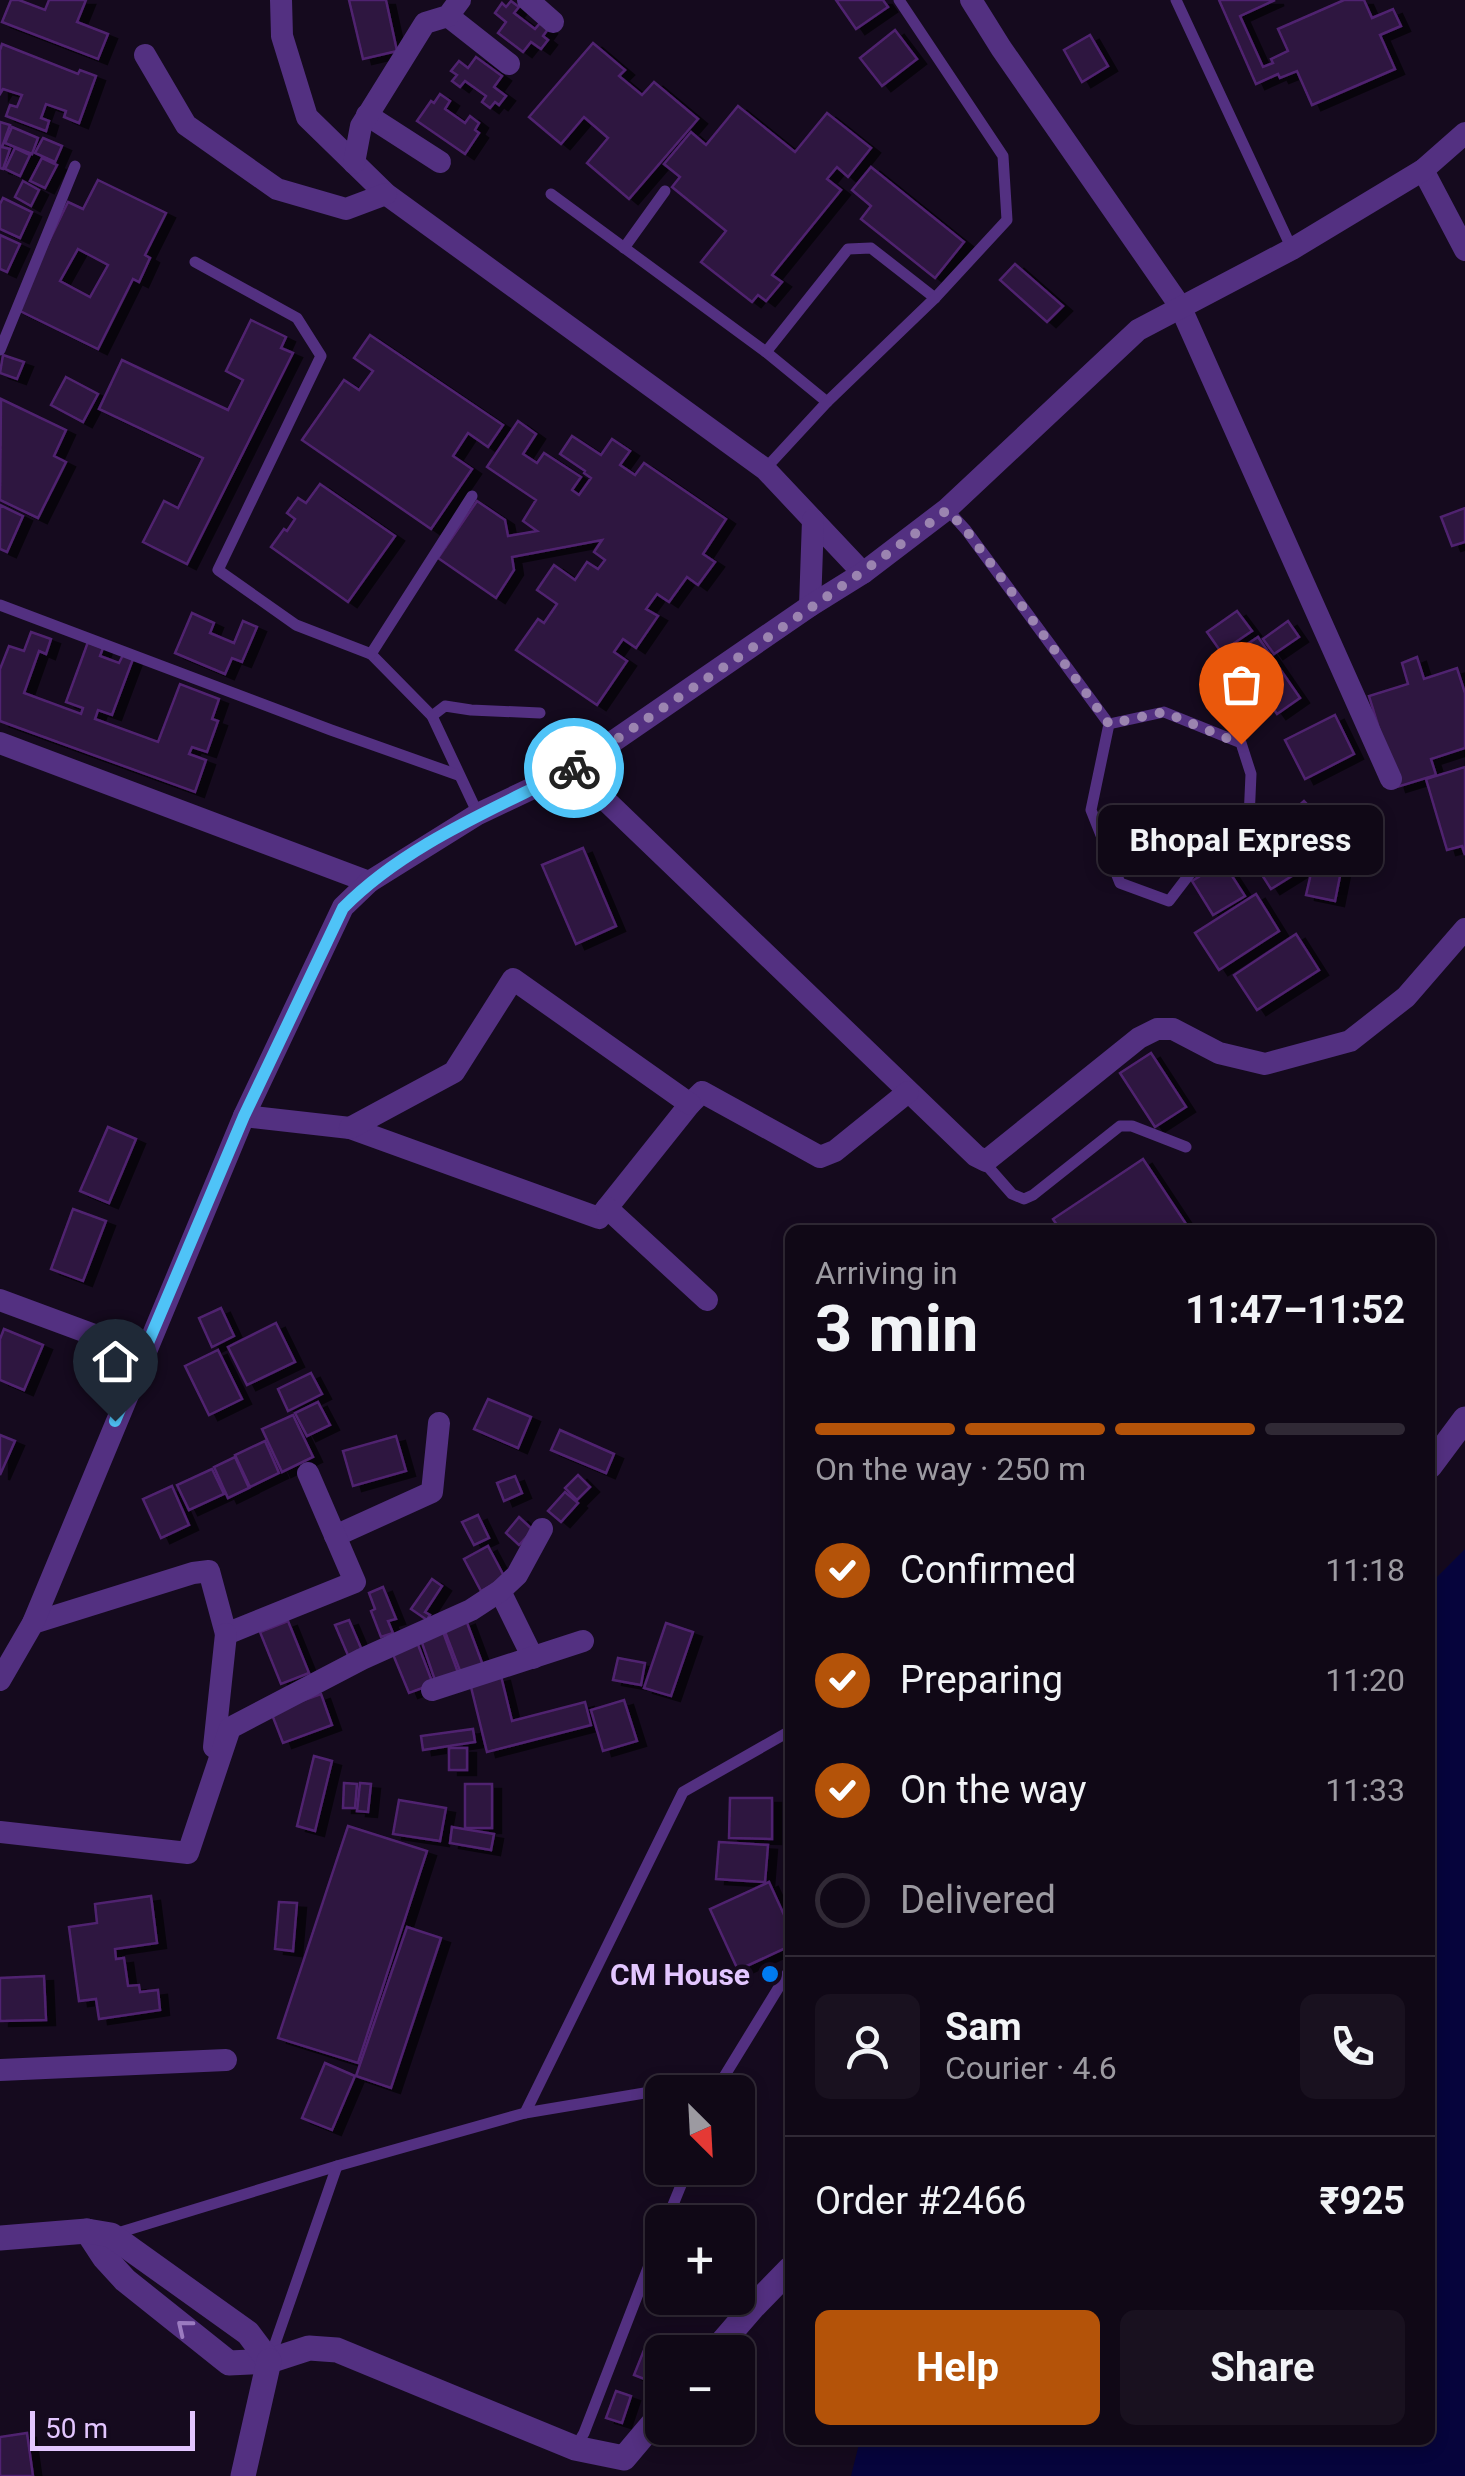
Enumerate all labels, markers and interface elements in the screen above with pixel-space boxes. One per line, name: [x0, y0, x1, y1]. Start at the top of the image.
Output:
pin: [1199, 642, 1284, 745]
icon: bag: [1214, 657, 1269, 712]
courier: [524, 718, 624, 818]
icon: bike: [547, 741, 602, 796]
callout: Bhopal Express: [1098, 804, 1384, 874]
text: Bhopal Express: [1130, 821, 1351, 859]
text: Arriving in: [815, 1254, 958, 1292]
text: 11:47–11:52: [1185, 1288, 1405, 1332]
text: 3 min: [815, 1291, 978, 1367]
pin: [73, 1319, 158, 1422]
icon: home: [88, 1334, 143, 1389]
text: On the way · 250 m: [815, 1450, 1086, 1488]
icon: check: [815, 1543, 870, 1598]
text: Confirmed: [900, 1548, 1076, 1592]
text: 11:18: [1325, 1551, 1405, 1589]
icon: check: [815, 1653, 870, 1708]
text: Preparing: [900, 1658, 1063, 1702]
text: 11:20: [1325, 1661, 1405, 1699]
icon: check: [815, 1763, 870, 1818]
text: On the way: [900, 1768, 1086, 1812]
text: 11:33: [1325, 1771, 1405, 1809]
text: Delivered: [900, 1878, 1056, 1922]
place label: CM House: [610, 1957, 750, 1992]
marker: CM House: [759, 1963, 781, 1985]
button: person: [815, 1994, 920, 2099]
button: phone: [1300, 1994, 1405, 2099]
text: Sam: [945, 2005, 1022, 2049]
text: Courier · 4.6: [945, 2049, 1117, 2087]
north arrow: [645, 2075, 755, 2185]
map controls: [645, 2075, 755, 2445]
text: Order #2466: [815, 2179, 1026, 2223]
text: ₹925: [1320, 2179, 1405, 2223]
button: +: [645, 2205, 755, 2315]
button: Help: [815, 2310, 1100, 2425]
button: Share: [1120, 2310, 1405, 2425]
one-way arrow: [177, 2321, 195, 2339]
button: −: [645, 2335, 755, 2445]
scale bar: [30, 2406, 195, 2450]
text: 50 m: [45, 2412, 108, 2445]

